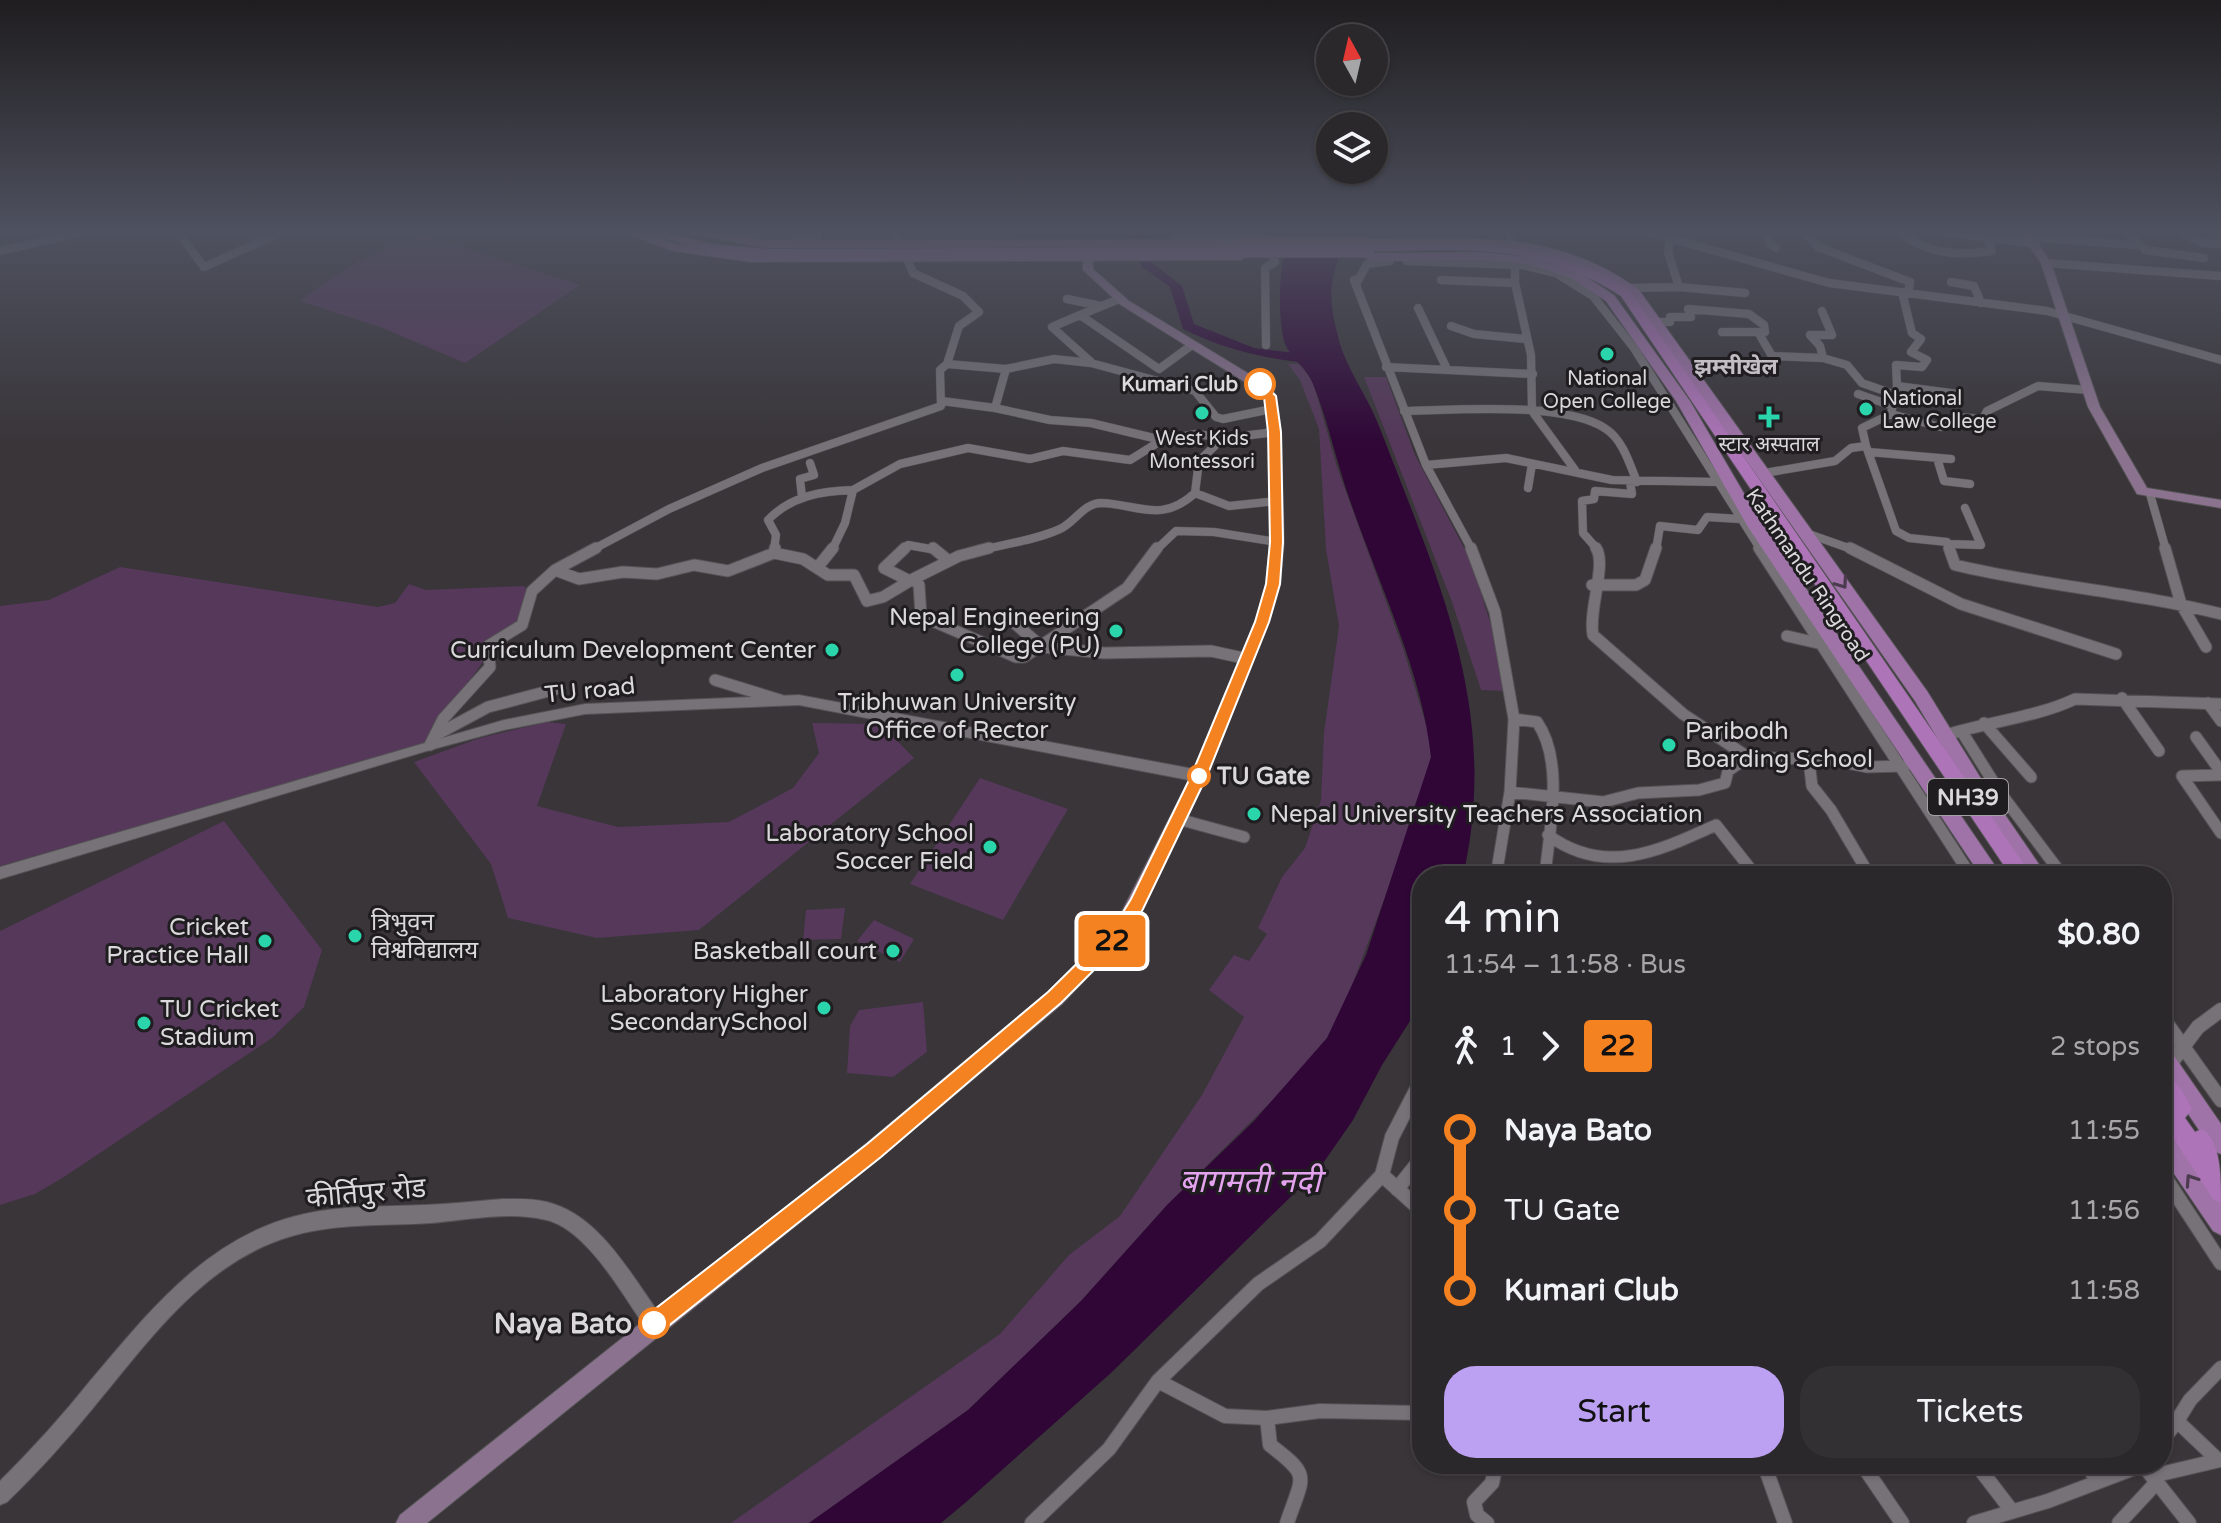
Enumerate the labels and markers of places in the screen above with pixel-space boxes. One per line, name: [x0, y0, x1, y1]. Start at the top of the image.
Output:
marker: National Open College: [1598, 345, 1616, 363]
place label: National Open College: [1543, 367, 1671, 414]
marker: Kumari Club: [1245, 369, 1275, 399]
place label: Kumari Club: [1121, 373, 1238, 397]
place label: National Law College: [1882, 387, 1997, 434]
marker: National Law College: [1857, 400, 1875, 418]
marker: West Kids Montessori: [1193, 404, 1211, 422]
marker: स्टार अस्पताल: [1758, 406, 1780, 428]
place label: West Kids Montessori: [1149, 427, 1255, 474]
place label: स्टार अस्पताल: [1719, 433, 1820, 457]
place label: Nepal Engineering College (PU): [889, 603, 1100, 660]
marker: Nepal Engineering College (PU): [1107, 622, 1125, 640]
place label: Curriculum Development Center: [450, 636, 817, 665]
marker: Curriculum Development Center: [823, 641, 841, 659]
marker: Tribhuwan University Office of Rector: [948, 666, 966, 684]
place label: Tribhuwan University Office of Rector: [838, 688, 1077, 745]
place label: Paribodh Boarding School: [1685, 717, 1873, 774]
marker: Paribodh Boarding School: [1660, 736, 1678, 754]
place label: TU Gate: [1216, 762, 1310, 791]
marker: TU Gate: [1188, 765, 1210, 787]
place label: Nepal University Teachers Association: [1270, 800, 1703, 829]
marker: Nepal University Teachers Association: [1245, 805, 1263, 823]
place label: Laboratory School Soccer Field: [765, 819, 974, 876]
marker: Laboratory School Soccer Field: [981, 838, 999, 856]
place label: त्रिभुवन विश्वविद्यालय: [371, 908, 479, 965]
place label: Cricket Practice Hall: [106, 913, 249, 970]
marker: त्रिभुवन विश्वविद्यालय: [346, 927, 364, 945]
marker: Cricket Practice Hall: [256, 932, 274, 950]
place label: Basketball court: [693, 937, 877, 966]
marker: Basketball court: [884, 942, 902, 960]
place label: Laboratory Higher SecondarySchool: [600, 980, 809, 1037]
place label: TU Cricket Stadium: [160, 995, 279, 1052]
marker: Laboratory Higher SecondarySchool: [815, 999, 833, 1017]
marker: TU Cricket Stadium: [135, 1014, 153, 1032]
place label: Naya Bato: [494, 1307, 632, 1341]
marker: Naya Bato: [639, 1308, 669, 1338]

